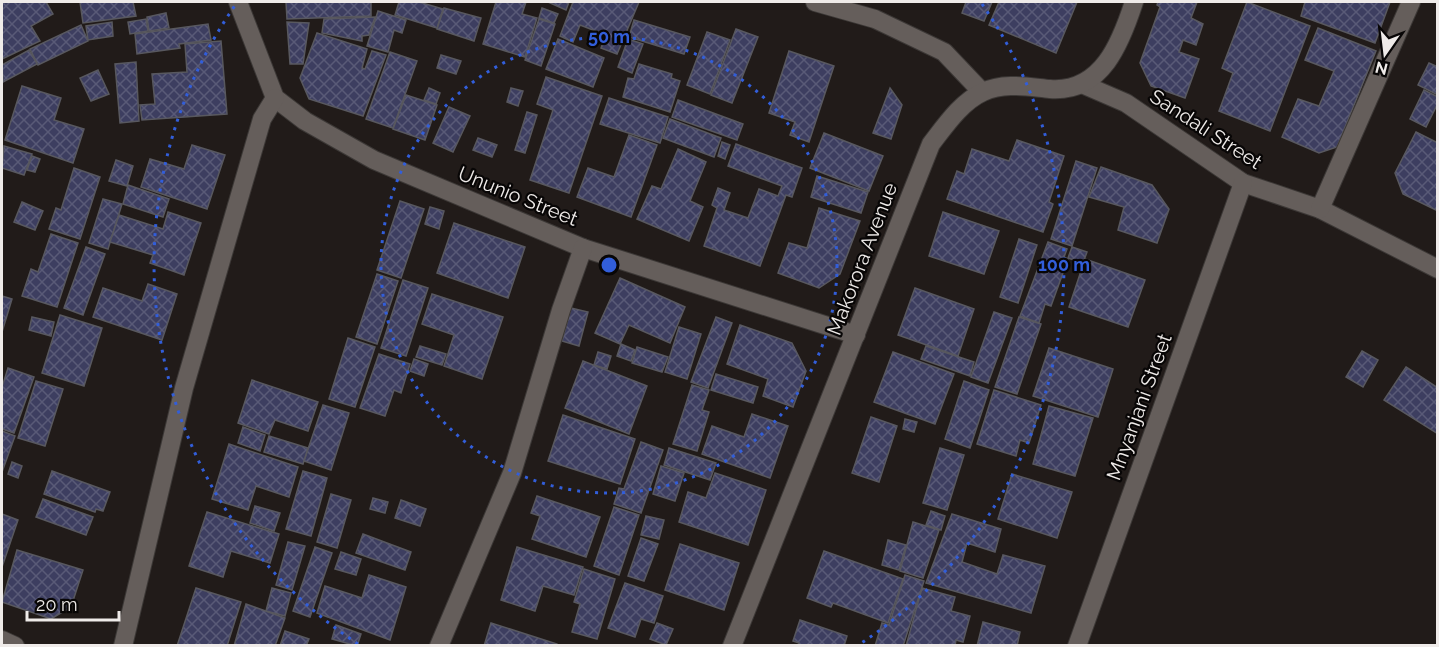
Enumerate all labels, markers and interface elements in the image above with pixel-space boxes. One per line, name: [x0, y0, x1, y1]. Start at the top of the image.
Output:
north arrow: [1355, 24, 1415, 84]
text: 50 m: [588, 26, 630, 47]
text: N: [1373, 57, 1390, 79]
street label: Sandali Street: [1146, 84, 1267, 174]
street label: Ununio Street: [455, 161, 582, 231]
street label: Makorora Avenue: [822, 179, 902, 339]
text: 100 m: [1038, 254, 1090, 275]
centre of rings: [599, 255, 619, 275]
street label: Mnyanjani Street: [1101, 330, 1177, 484]
scale bar: [27, 584, 118, 622]
text: 20 m: [36, 594, 78, 615]

